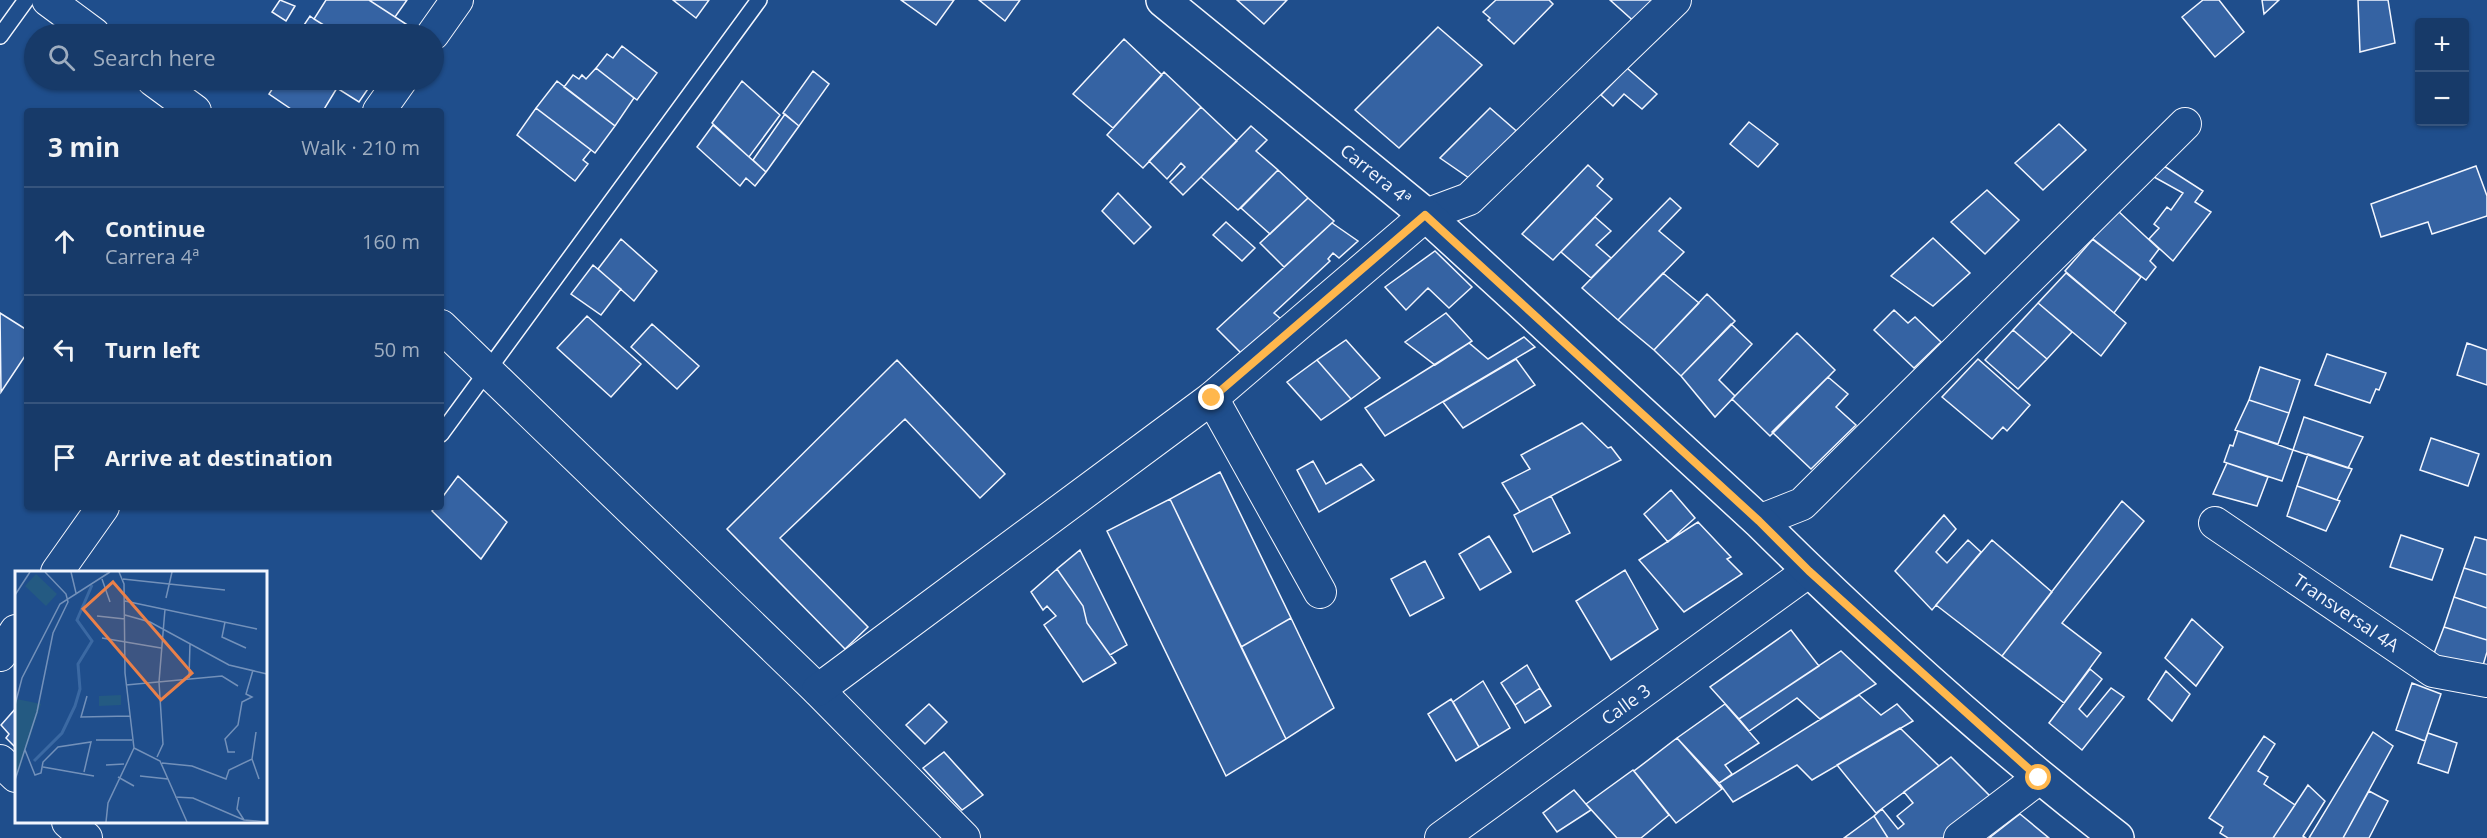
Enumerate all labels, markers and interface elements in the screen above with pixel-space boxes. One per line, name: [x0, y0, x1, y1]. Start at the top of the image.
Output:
map controls: [2415, 18, 2469, 126]
button: +: [2415, 18, 2469, 72]
search box: [24, 24, 444, 90]
icon: search: [45, 41, 78, 74]
text: Search here: [93, 42, 216, 72]
button: −: [2415, 72, 2469, 126]
text: 3 min: [48, 129, 120, 165]
text: Walk · 210 m: [301, 134, 420, 161]
street label: Carrera 4ª: [1335, 138, 1417, 210]
text: Continue: [105, 213, 205, 243]
icon: ahead: [48, 225, 81, 258]
text: 160 m: [362, 228, 420, 255]
text: Carrera 4ª: [105, 243, 199, 270]
icon: left: [48, 333, 81, 366]
text: Turn left: [105, 334, 200, 364]
text: 50 m: [373, 336, 420, 363]
route end: [1198, 384, 1224, 410]
icon: arrive: [48, 441, 81, 474]
text: Arrive at destination: [105, 442, 333, 472]
street label: Transversal 4A: [2289, 568, 2405, 657]
inset map: [15, 571, 267, 823]
street label: Calle 3: [1596, 678, 1655, 730]
route start: [2025, 764, 2051, 790]

